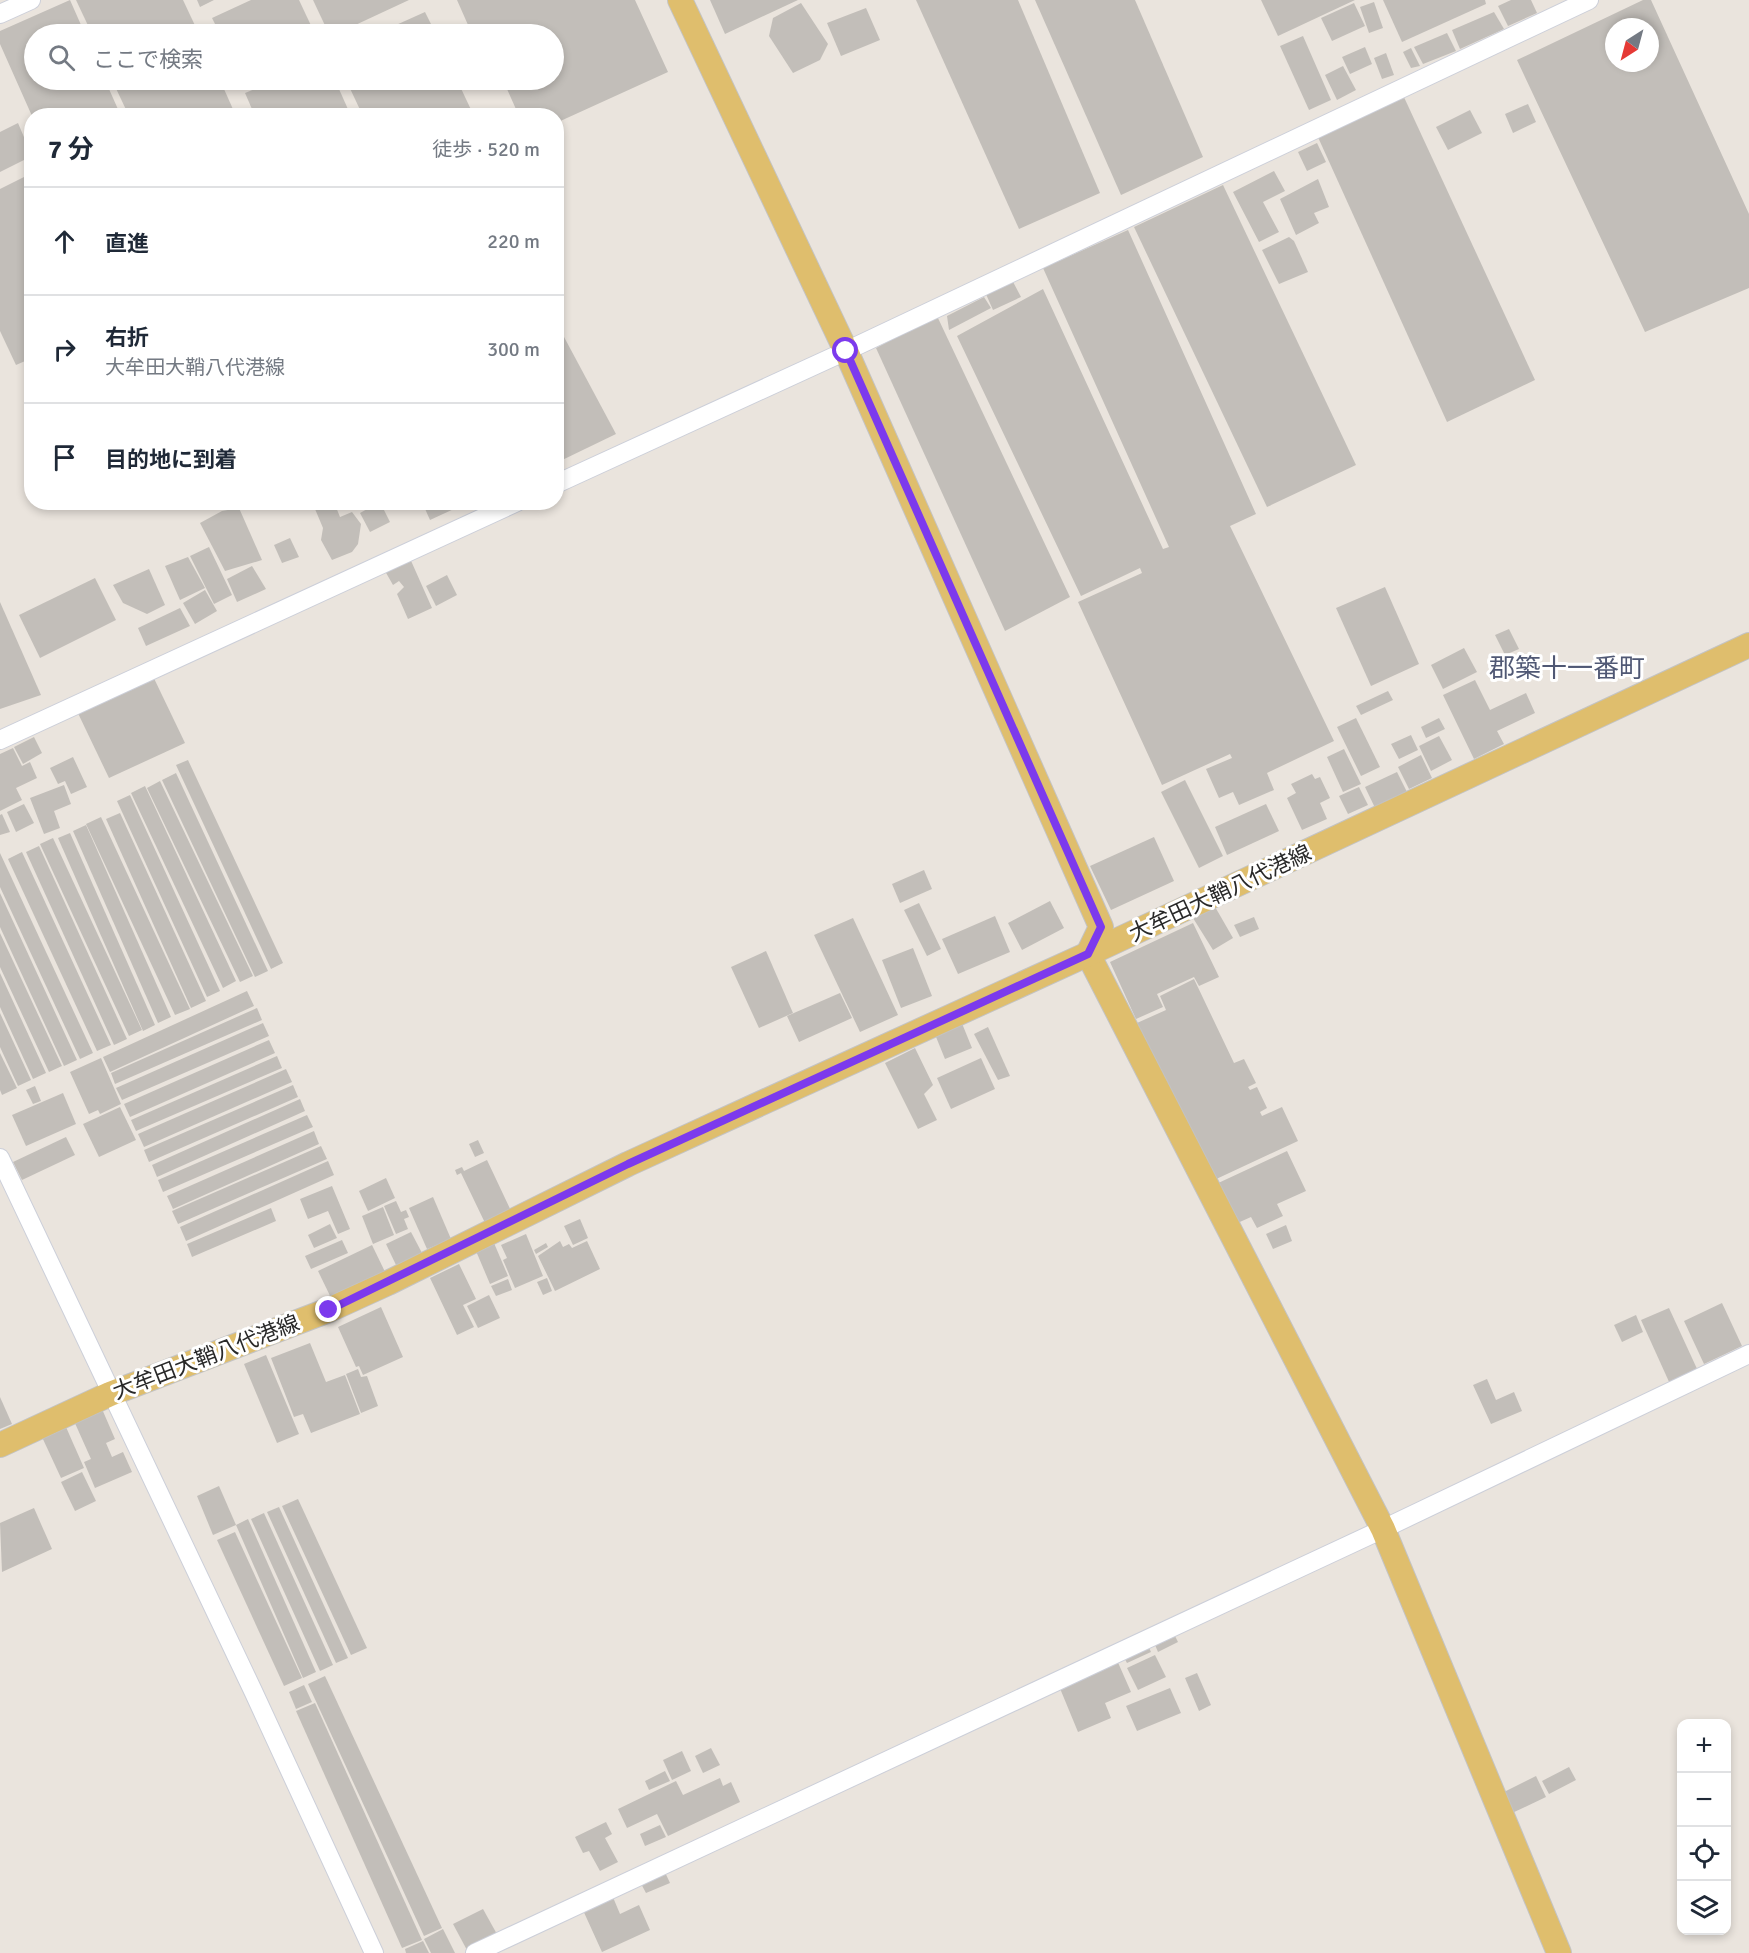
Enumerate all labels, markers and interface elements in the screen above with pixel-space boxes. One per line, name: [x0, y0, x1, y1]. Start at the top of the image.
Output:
north arrow: [1605, 18, 1659, 72]
search box: [24, 24, 564, 90]
icon: search: [45, 41, 78, 74]
text: ここで検索: [93, 46, 203, 73]
text: 7 分: [48, 134, 94, 166]
text: 徒歩 · 520 m: [432, 137, 540, 162]
icon: ahead: [48, 225, 81, 258]
text: 220 m: [487, 229, 540, 254]
text: 直進: [105, 230, 149, 257]
text: 右折: [105, 324, 149, 351]
icon: right: [48, 333, 81, 366]
text: 300 m: [487, 337, 540, 362]
route start: [832, 337, 858, 363]
text: 大牟田大鞘八代港線: [105, 355, 285, 380]
icon: arrive: [48, 441, 81, 474]
text: 目的地に到着: [105, 446, 237, 473]
district label: 郡築十一番町: [1489, 653, 1645, 685]
street label: 大牟田大鞘八代港線: [1125, 839, 1315, 947]
route end: [315, 1296, 341, 1322]
street label: 大牟田大鞘八代港線: [109, 1309, 303, 1405]
map controls: [1677, 1719, 1731, 1935]
button: +: [1677, 1719, 1731, 1773]
button: −: [1677, 1773, 1731, 1827]
button: locate: [1677, 1827, 1731, 1881]
button: layers: [1677, 1881, 1731, 1935]

